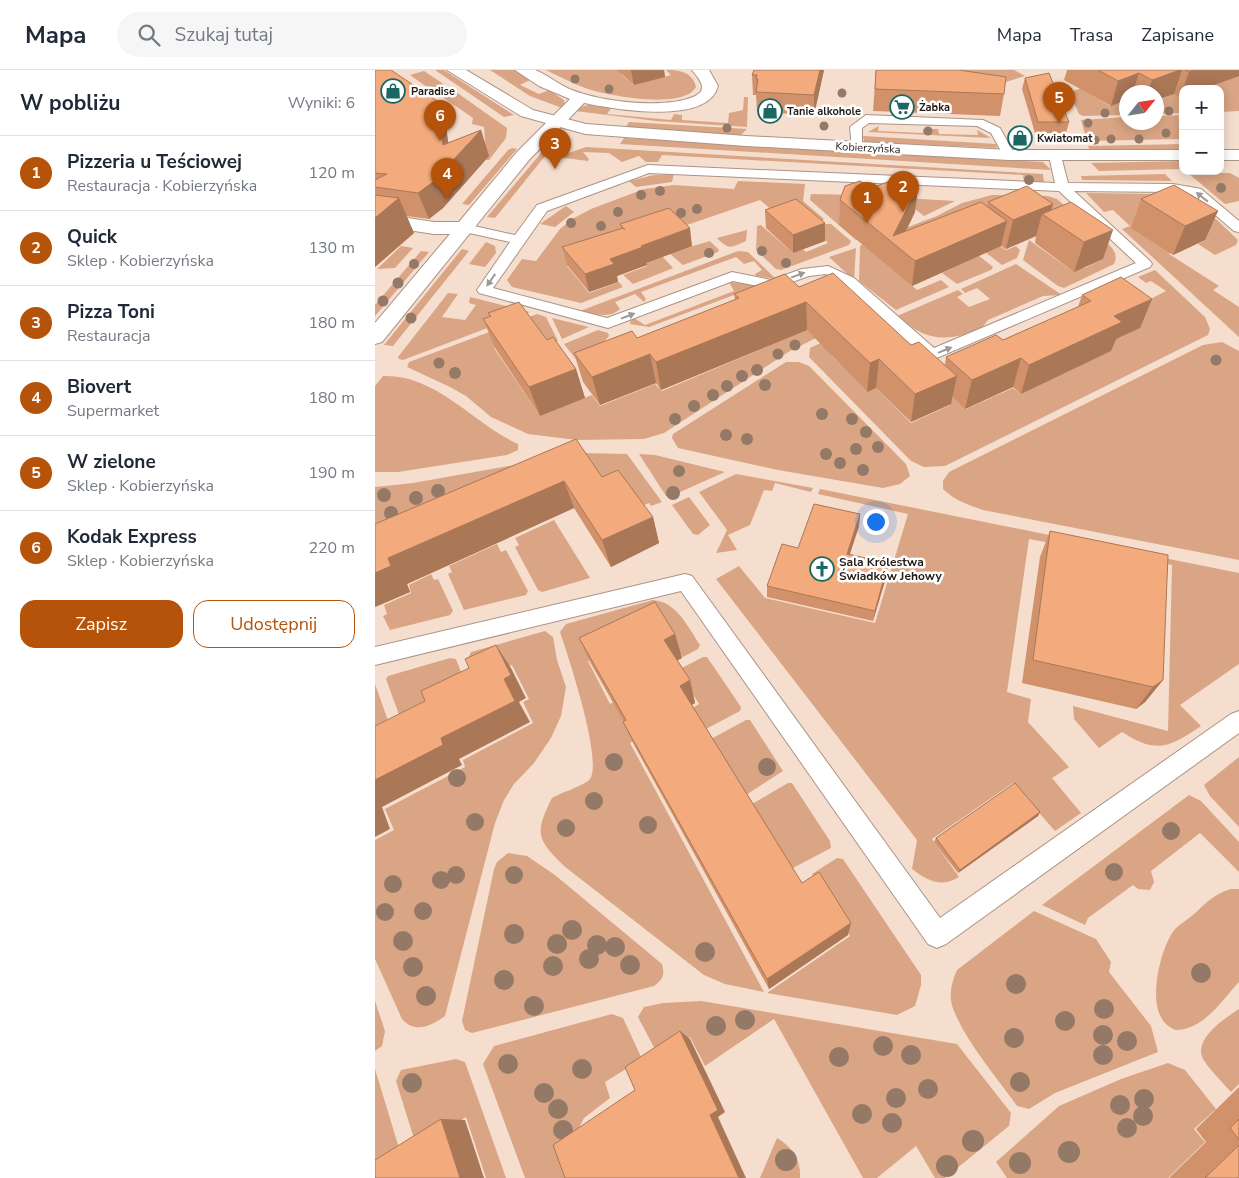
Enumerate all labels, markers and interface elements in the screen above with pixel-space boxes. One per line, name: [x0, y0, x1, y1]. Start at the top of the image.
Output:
search box: [117, 12, 467, 57]
text: Mapa: [25, 19, 87, 51]
icon: search: [135, 21, 163, 49]
text: Szukaj tutaj: [175, 22, 273, 48]
text: Mapa: [997, 23, 1042, 47]
text: Trasa: [1070, 23, 1113, 47]
text: Zapisane: [1141, 23, 1214, 47]
shop icon: Paradise: [380, 78, 406, 104]
pin: 5: [1043, 82, 1075, 123]
place label: Paradise: [411, 84, 455, 99]
north arrow: [1119, 85, 1164, 130]
map controls: [1179, 85, 1224, 175]
button: +: [1179, 85, 1224, 130]
text: W pobliżu: [20, 89, 121, 117]
text: Wyniki: 6: [288, 92, 355, 114]
supermarket icon: Żabka: [889, 94, 915, 120]
shop icon: Tanie alkohole: [757, 98, 783, 124]
place label: Żabka: [919, 99, 950, 115]
pin: 6: [424, 100, 456, 141]
place label: Tanie alkohole: [787, 104, 861, 119]
shop icon: Kwiatomat: [1007, 125, 1033, 151]
pin: 3: [539, 128, 571, 169]
button: −: [1179, 130, 1224, 175]
place label: Kwiatomat: [1037, 131, 1093, 146]
street label: Kobierzyńska: [835, 139, 901, 157]
text: Pizzeria u Teściowej: [67, 149, 242, 175]
pin: 4: [431, 158, 463, 199]
text: 1: [31, 162, 41, 184]
text: 120 m: [308, 162, 355, 184]
pin: 2: [887, 171, 919, 212]
text: Restauracja · Kobierzyńska: [67, 175, 257, 197]
pin: 1: [851, 182, 883, 223]
one-way arrow: [1195, 192, 1209, 202]
text: Quick: [67, 224, 117, 250]
text: 2: [31, 237, 41, 259]
text: 130 m: [308, 237, 355, 259]
text: Sklep · Kobierzyńska: [67, 250, 214, 272]
one-way arrow: [791, 271, 806, 279]
one-way arrow: [486, 273, 496, 287]
text: Pizza Toni: [67, 299, 155, 325]
one-way arrow: [621, 311, 635, 319]
text: 3: [31, 312, 41, 334]
text: 180 m: [308, 312, 355, 334]
text: Restauracja: [67, 325, 151, 347]
one-way arrow: [938, 345, 953, 353]
text: Biovert: [67, 374, 131, 400]
text: 4: [31, 387, 41, 409]
text: 180 m: [308, 387, 355, 409]
text: Supermarket: [67, 400, 159, 422]
text: W zielone: [67, 449, 156, 475]
text: 5: [31, 462, 41, 484]
text: 190 m: [308, 462, 355, 484]
text: Sklep · Kobierzyńska: [67, 475, 214, 497]
your location: [863, 509, 889, 535]
text: Kodak Express: [67, 524, 197, 550]
text: 6: [31, 537, 41, 559]
text: 220 m: [308, 537, 355, 559]
text: Sklep · Kobierzyńska: [67, 550, 214, 572]
place label: Sala Królestwa Świadków Jehowy: [839, 554, 942, 584]
church icon: Sala Królestwa Świadków Jehowy: [809, 556, 835, 582]
button: Zapisz: [20, 600, 183, 648]
button: Udostępnij: [193, 600, 355, 648]

